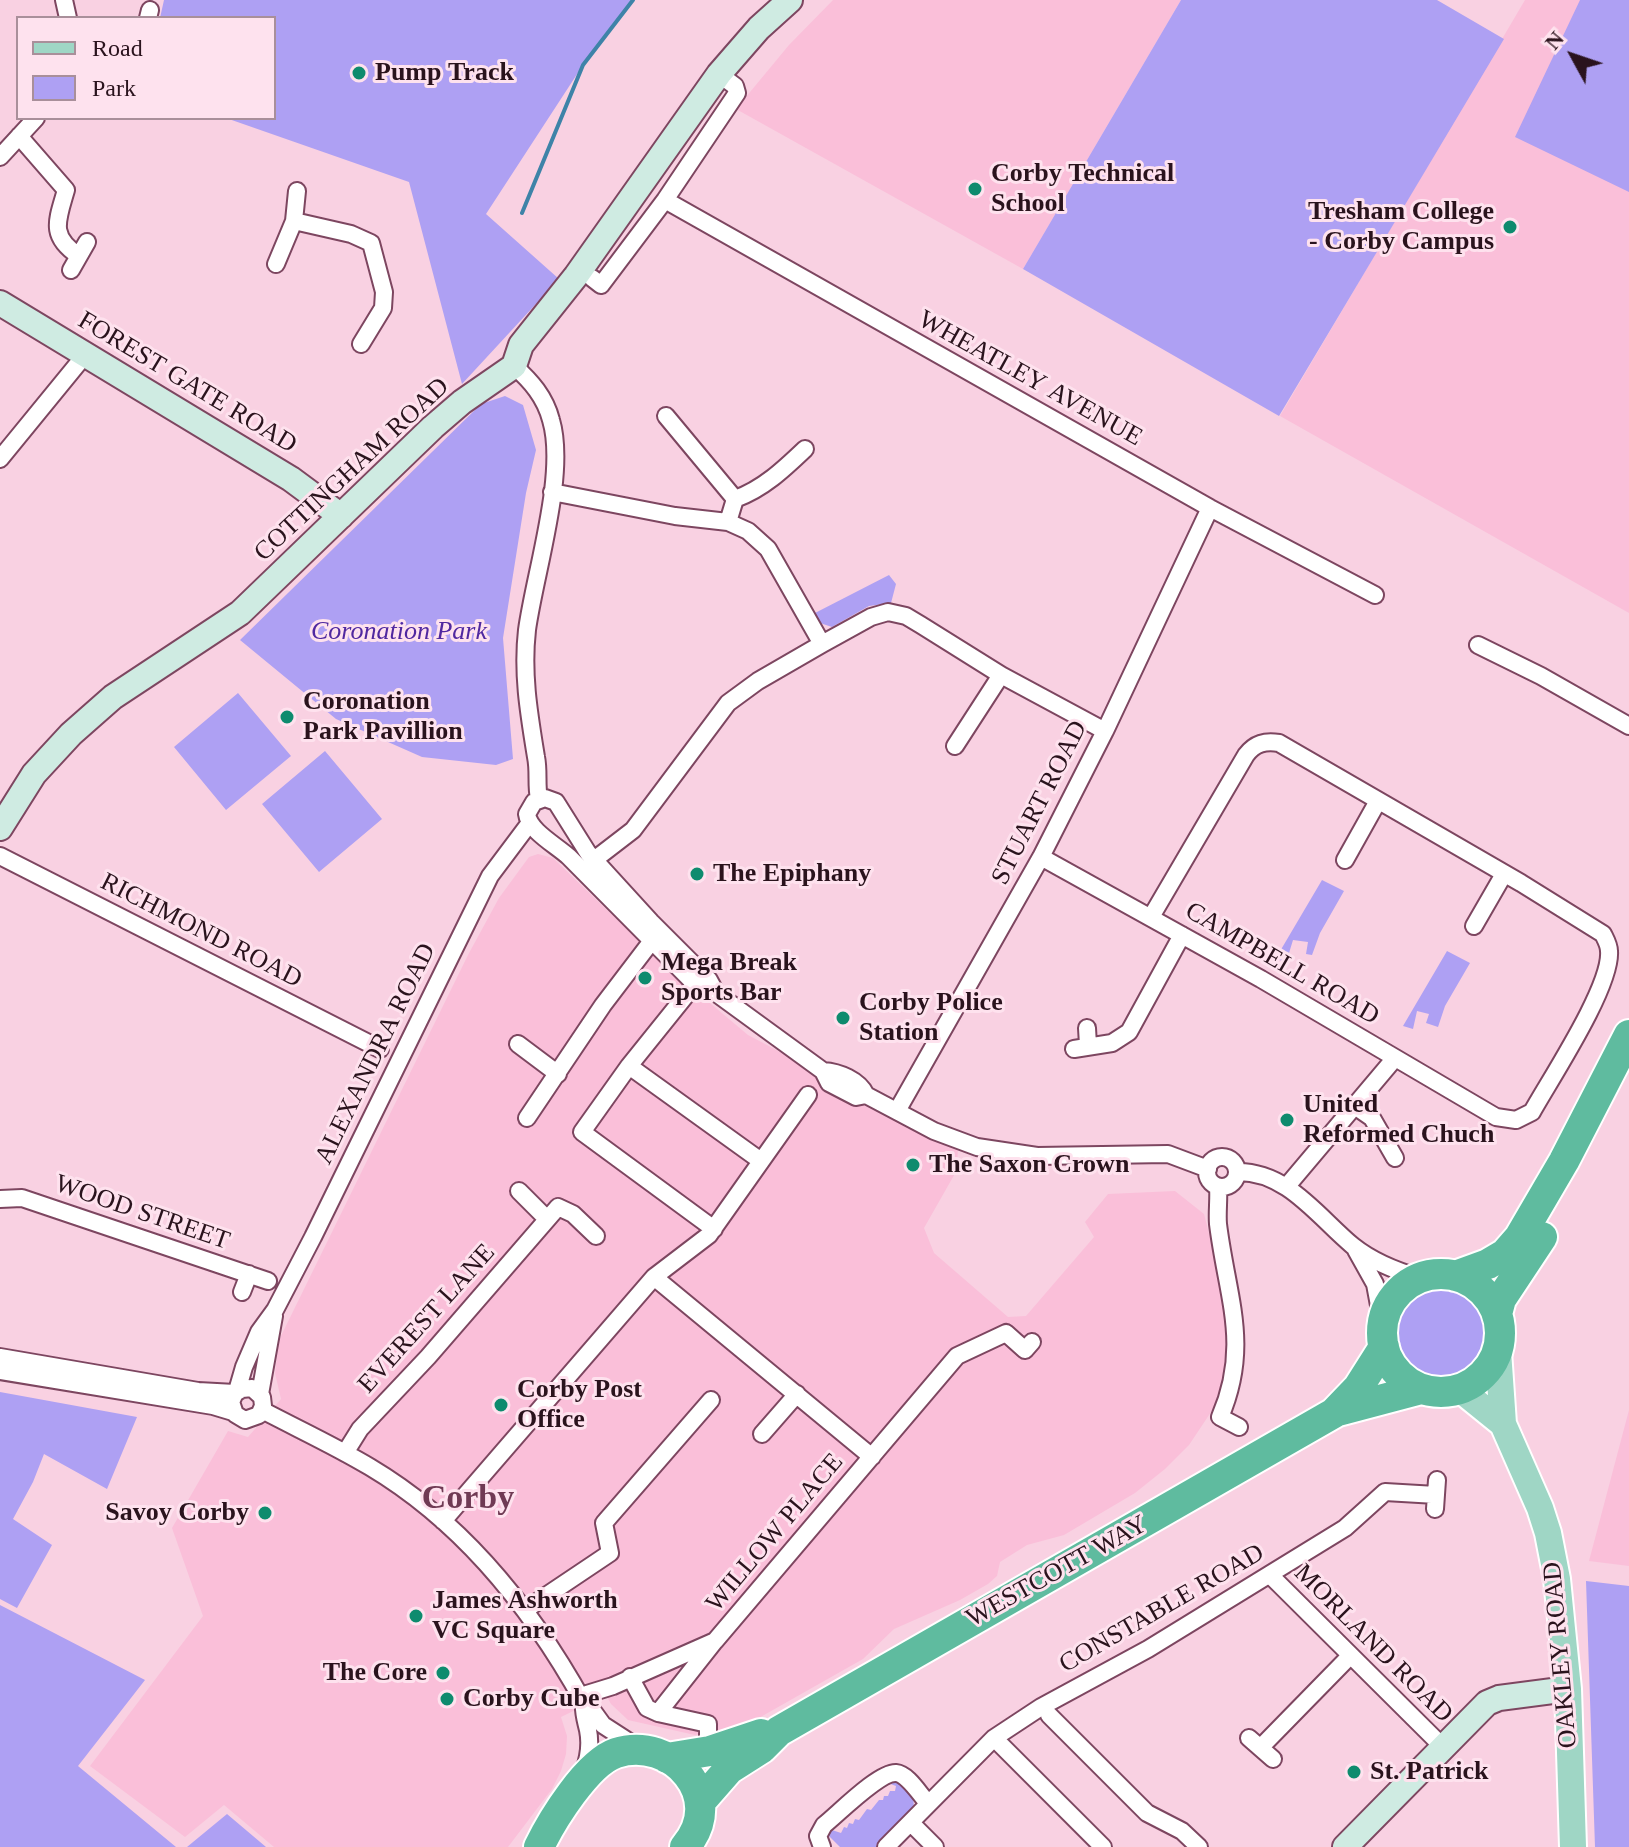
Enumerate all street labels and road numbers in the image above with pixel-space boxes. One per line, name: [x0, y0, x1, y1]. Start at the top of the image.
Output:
street label: WHEATLEY AVENUE: [912, 304, 1148, 454]
street label: FOREST GATE ROAD: [72, 305, 302, 461]
street label: COTTINGHAM ROAD: [248, 372, 456, 568]
street label: STUART ROAD: [985, 716, 1095, 890]
street label: RICHMOND ROAD: [95, 867, 307, 995]
street label: CAMPBELL ROAD: [1179, 896, 1385, 1032]
street label: ALEXANDRA ROAD: [309, 938, 443, 1170]
street label: WOOD STREET: [51, 1169, 233, 1257]
street label: EVEREST LANE: [352, 1238, 502, 1400]
street label: WILLOW PLACE: [700, 1447, 850, 1619]
street label: WESTCOTT WAY: [961, 1509, 1153, 1635]
street label: CONSTABLE ROAD: [1054, 1538, 1270, 1680]
street label: MORLAND ROAD: [1287, 1558, 1459, 1730]
street label: OAKLEY ROAD: [1537, 1560, 1585, 1750]

